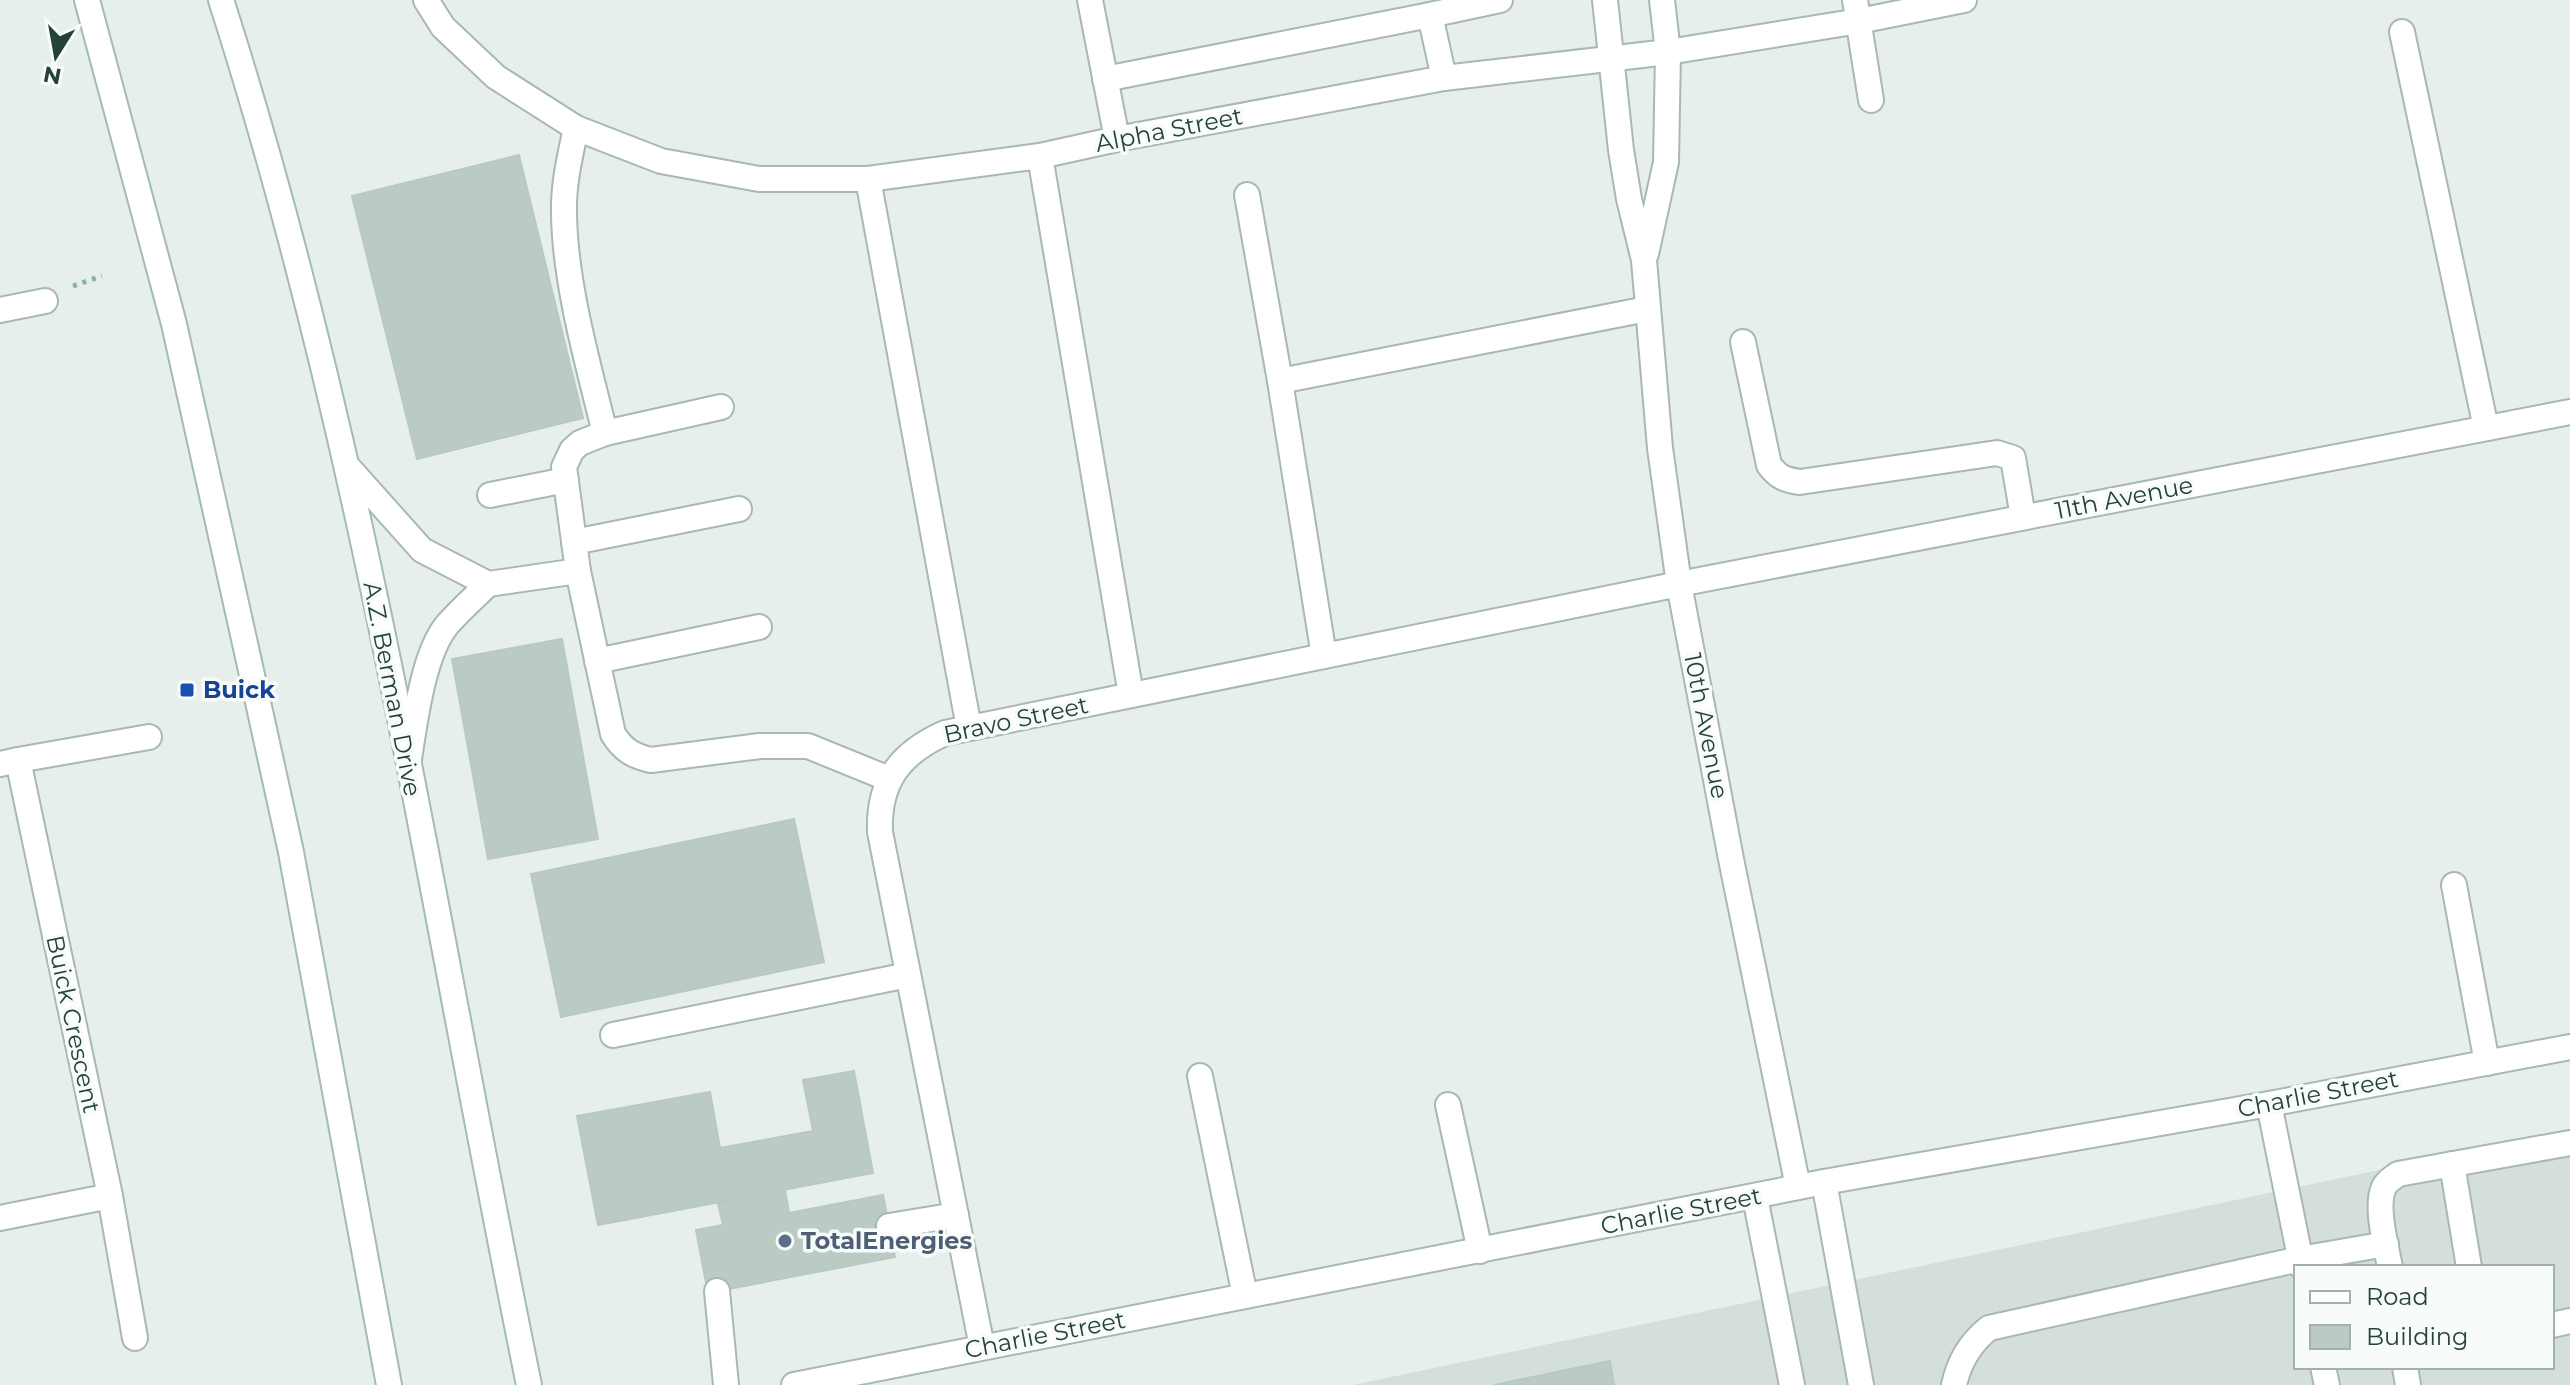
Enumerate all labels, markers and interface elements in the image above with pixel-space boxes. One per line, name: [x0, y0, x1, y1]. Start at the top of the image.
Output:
north arrow: [16, 16, 96, 96]
text: N: [41, 60, 64, 90]
street label: Alpha Street: [1093, 101, 1245, 158]
street label: 11th Avenue: [2052, 470, 2195, 525]
street label: A.Z. Berman Drive: [357, 579, 428, 799]
street label: 10th Avenue: [1678, 651, 1735, 801]
place label: Buick: [203, 675, 275, 704]
marker: Buick: [178, 681, 196, 699]
street label: Bravo Street: [941, 690, 1091, 749]
street label: Buick Crescent: [40, 932, 107, 1116]
street label: Charlie Street: [2235, 1064, 2401, 1123]
street label: Charlie Street: [1598, 1181, 1764, 1240]
place label: TotalEnergies: [801, 1226, 973, 1255]
marker: TotalEnergies: [776, 1232, 794, 1250]
legend: [2294, 1265, 2554, 1369]
text: Road: [2366, 1282, 2429, 1311]
street label: Charlie Street: [962, 1305, 1128, 1364]
text: Building: [2366, 1322, 2469, 1351]

